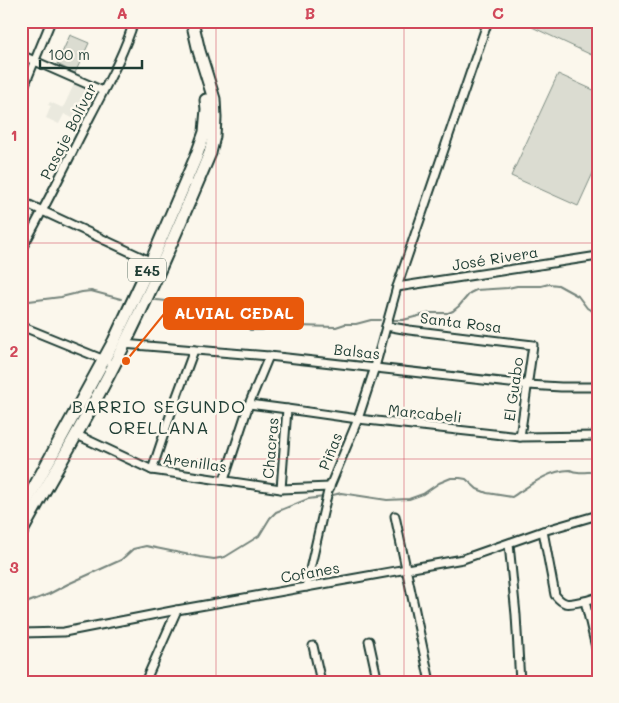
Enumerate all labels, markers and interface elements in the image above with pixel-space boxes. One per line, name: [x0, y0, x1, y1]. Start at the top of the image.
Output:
text: A: [116, 2, 128, 23]
text: B: [305, 2, 315, 23]
text: C: [492, 2, 504, 23]
scale bar: [40, 38, 142, 70]
text: 100 m: [48, 44, 90, 64]
street label: Pasaje Bolívar: [35, 79, 101, 183]
text: 1: [10, 124, 18, 145]
street label: José Rivera: [451, 241, 539, 275]
road number: E45: [128, 258, 166, 282]
callout: ALVIAL CEDAL: [164, 298, 303, 329]
text: ALVIAL CEDAL: [174, 302, 294, 323]
street label: Santa Rosa: [419, 307, 503, 337]
street label: Balsas: [333, 339, 381, 363]
text: 2: [10, 340, 19, 361]
street label: El Guabo: [499, 356, 527, 422]
district label: BARRIO SEGUNDO ORELLANA: [72, 394, 246, 439]
street label: Marcabeli: [387, 399, 463, 427]
street label: Chacras: [257, 416, 283, 480]
street label: Piñas: [313, 429, 347, 473]
street label: Arenillas: [162, 448, 228, 476]
text: 3: [9, 556, 19, 577]
street label: Cofanes: [279, 557, 341, 587]

